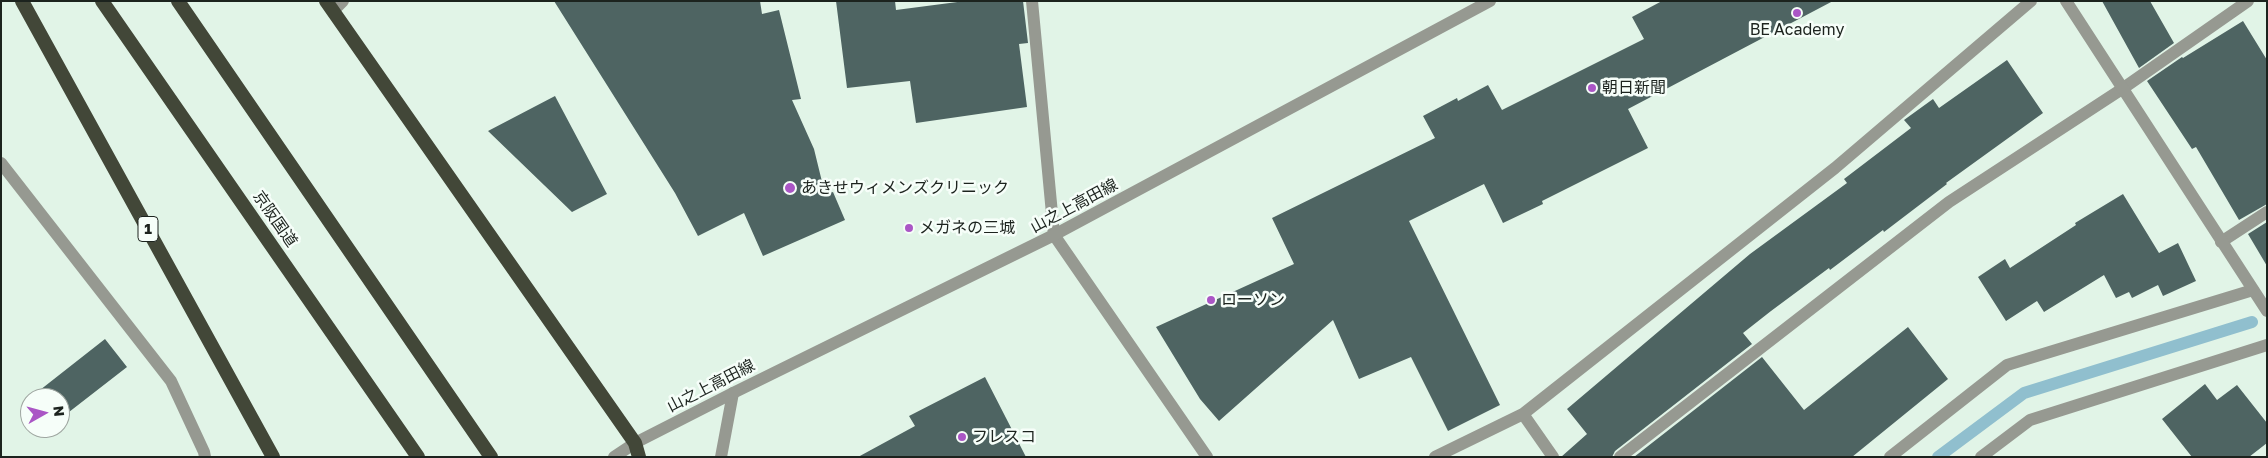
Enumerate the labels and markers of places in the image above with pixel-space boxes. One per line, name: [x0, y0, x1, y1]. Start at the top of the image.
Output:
marker: BE Academy: [1791, 7, 1803, 19]
place label: BE Academy: [1750, 20, 1844, 40]
place label: 朝日新聞: [1602, 78, 1666, 98]
marker: 朝日新聞: [1586, 82, 1598, 94]
place label: あきせウィメンズクリニック: [801, 178, 1009, 198]
marker: あきせウィメンズクリニック: [783, 181, 797, 195]
place label: メガネの三城: [919, 218, 1015, 238]
marker: メガネの三城: [903, 222, 915, 234]
place label: ローソン: [1221, 290, 1285, 310]
marker: ローソン: [1205, 294, 1217, 306]
place label: フレスコ: [972, 427, 1036, 447]
marker: フレスコ: [956, 431, 968, 443]

